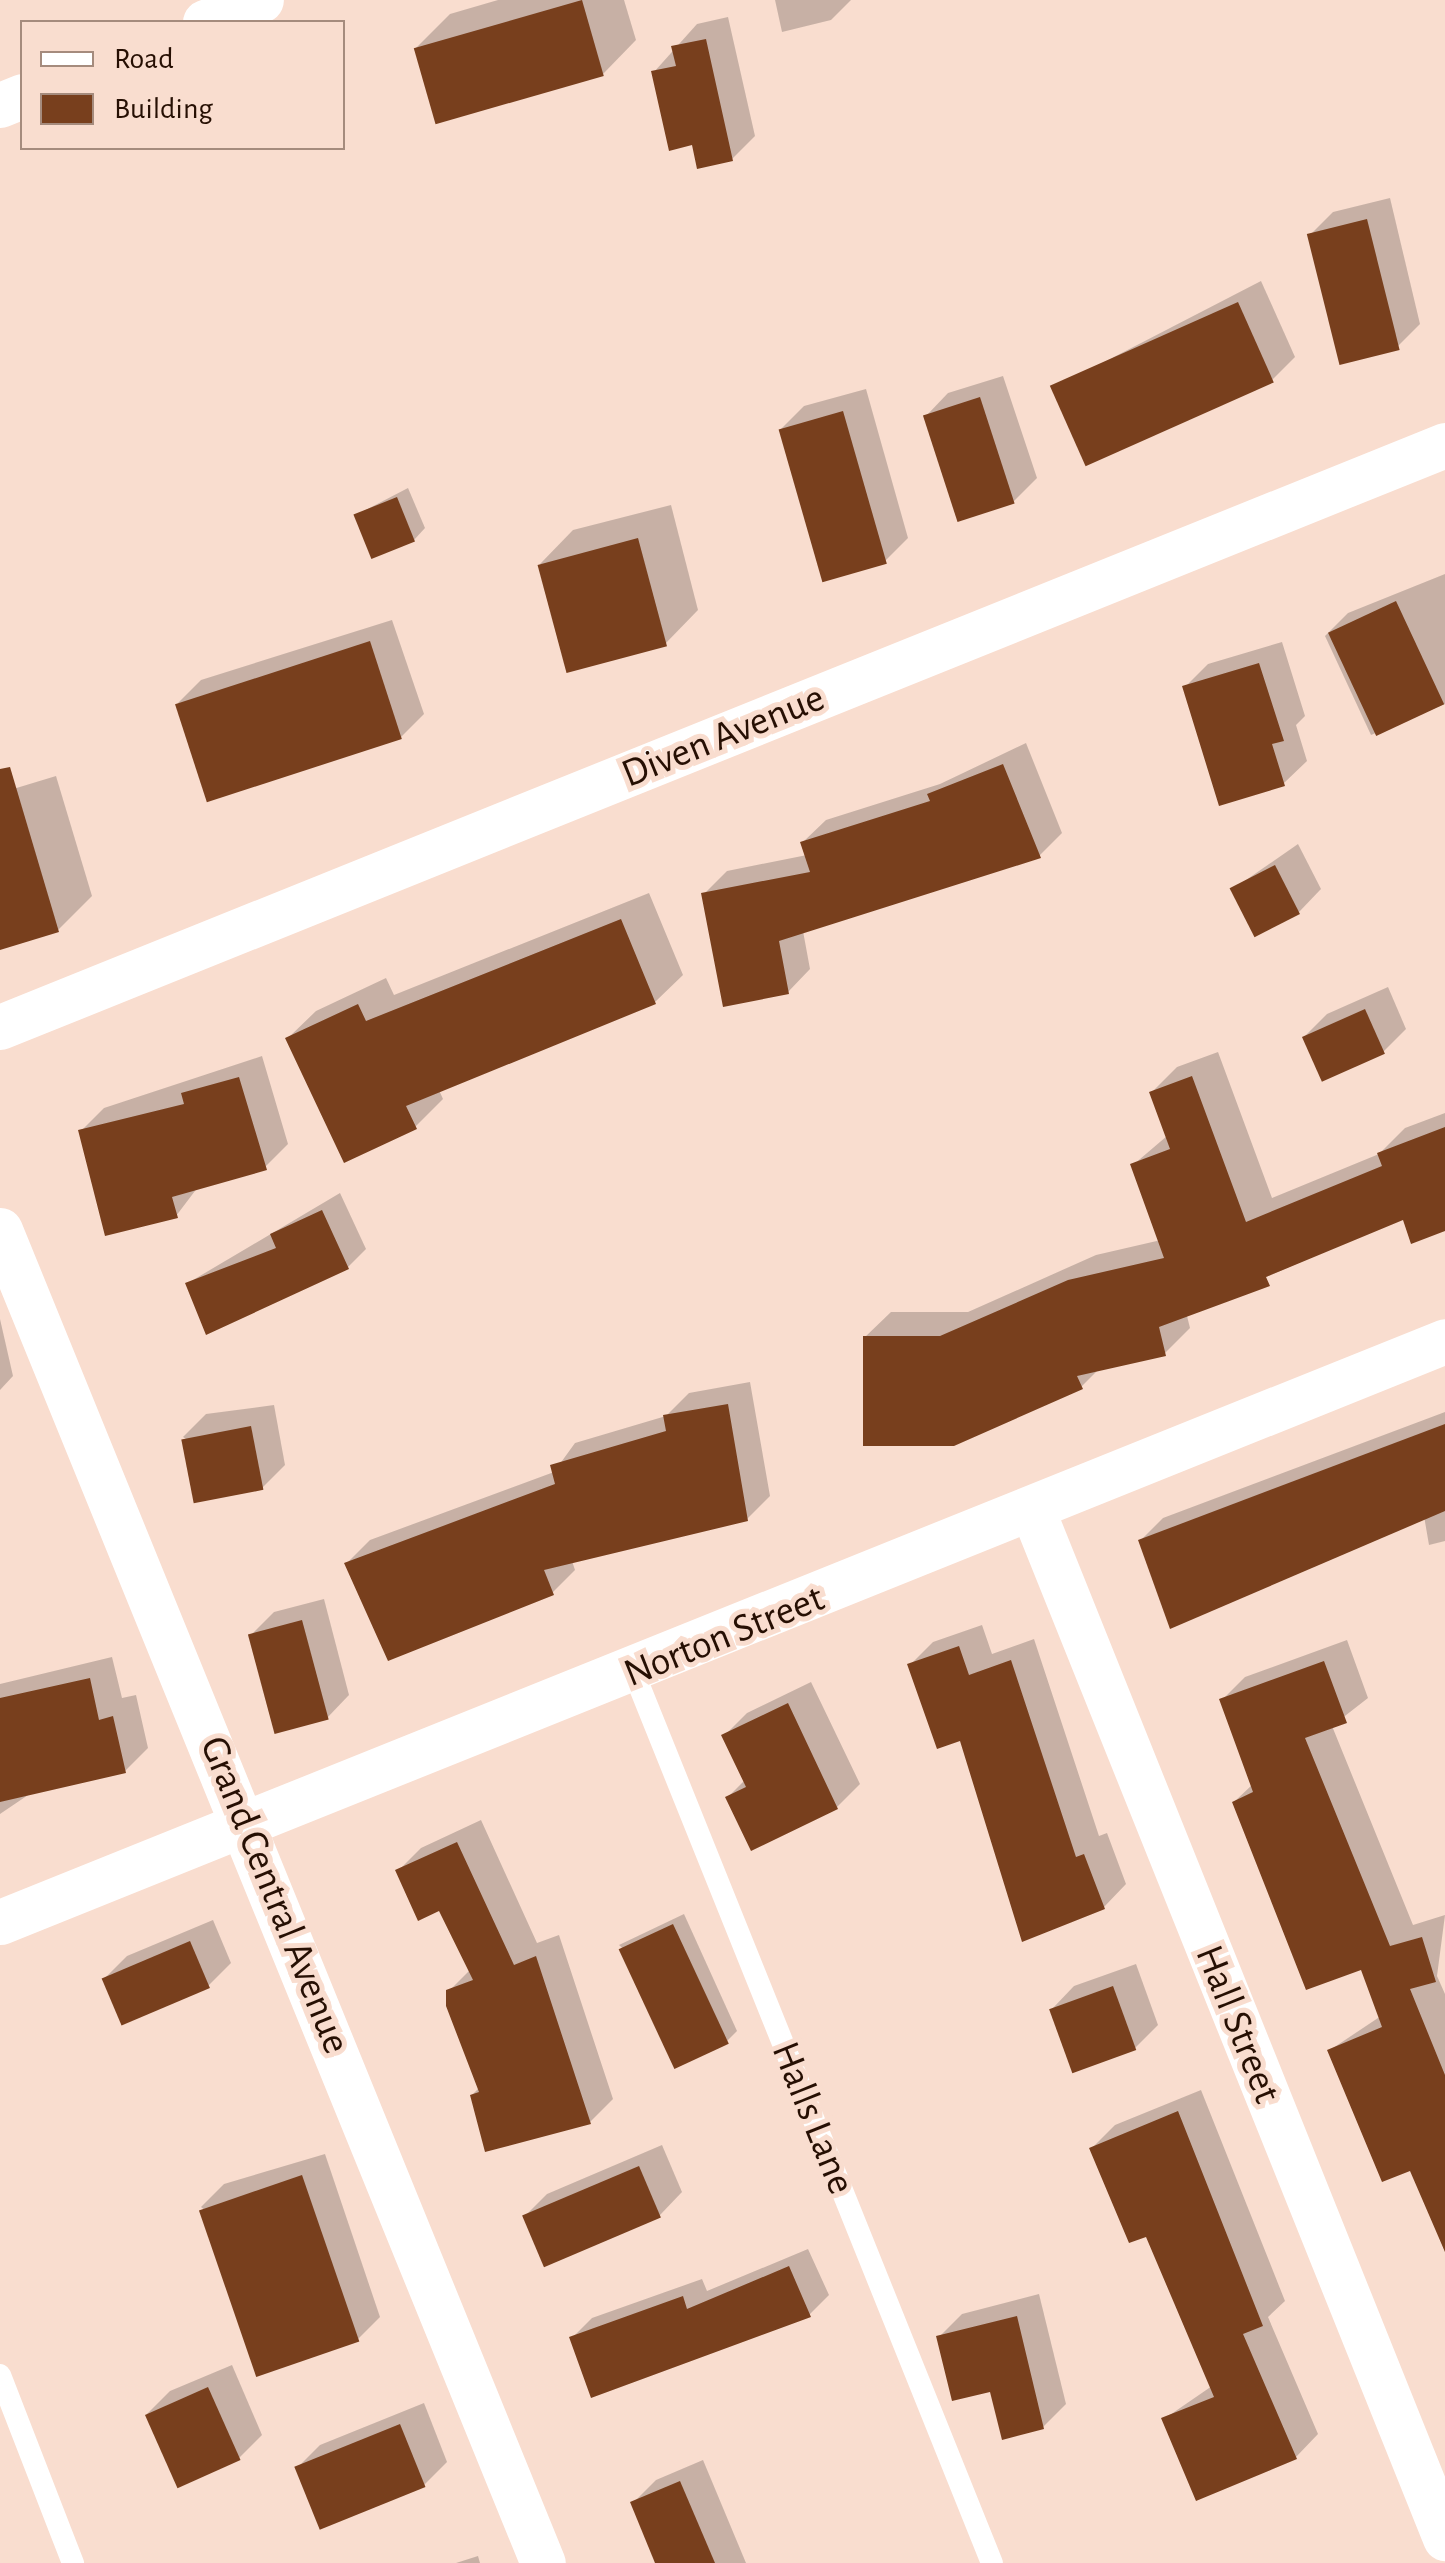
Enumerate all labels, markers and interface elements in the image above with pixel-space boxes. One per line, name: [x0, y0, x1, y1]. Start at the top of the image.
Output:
legend: [20, 20, 345, 150]
text: Road: [114, 44, 174, 74]
text: Building: [114, 94, 213, 124]
street label: Diven Avenue: [615, 674, 831, 798]
street label: Norton Street: [617, 1574, 831, 1698]
street label: Grand Central Avenue: [189, 1729, 361, 2061]
street label: Hall Street: [1185, 1938, 1291, 2110]
street label: Halls Lane: [761, 2035, 865, 2201]

